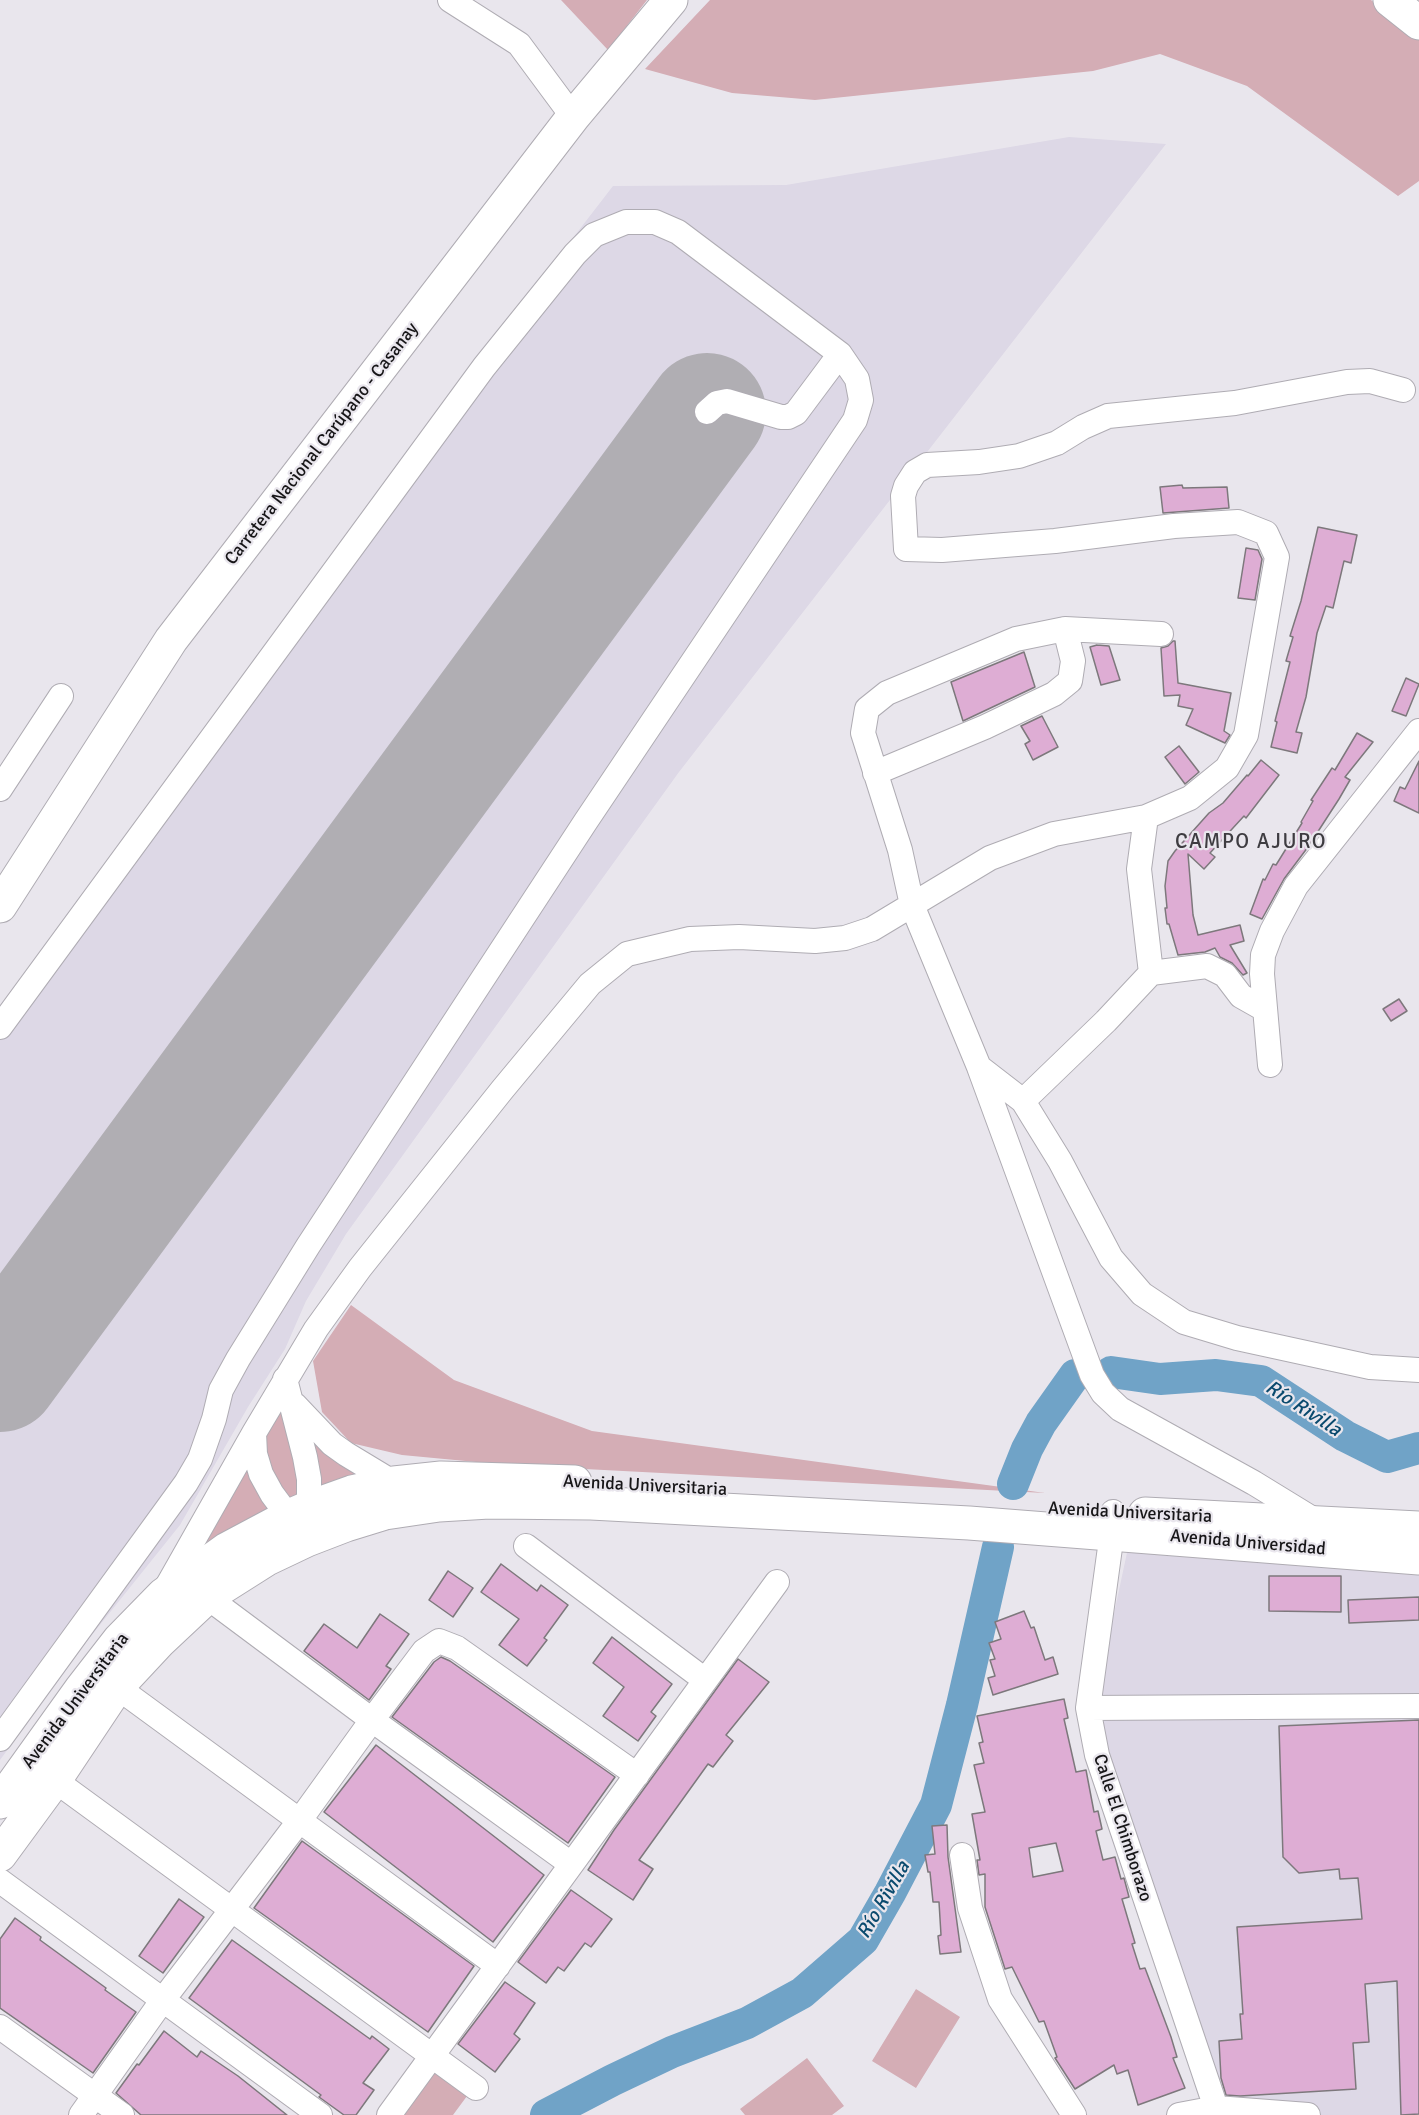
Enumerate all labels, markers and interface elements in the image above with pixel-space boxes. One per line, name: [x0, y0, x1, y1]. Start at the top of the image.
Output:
street label: Carretera Nacional Carúpano - Casanay: [221, 319, 423, 569]
district label: CAMPO AJURO: [1175, 829, 1327, 855]
water label: Río Rivilla: [1261, 1376, 1345, 1442]
street label: Avenida Universitaria: [562, 1471, 728, 1501]
street label: Avenida Universitaria: [1047, 1498, 1213, 1528]
street label: Avenida Universidad: [1169, 1525, 1327, 1561]
street label: Avenida Universitaria: [18, 1629, 134, 1773]
street label: Calle El Chimborazo: [1088, 1751, 1156, 1905]
water label: Río Rivilla: [852, 1857, 916, 1943]

